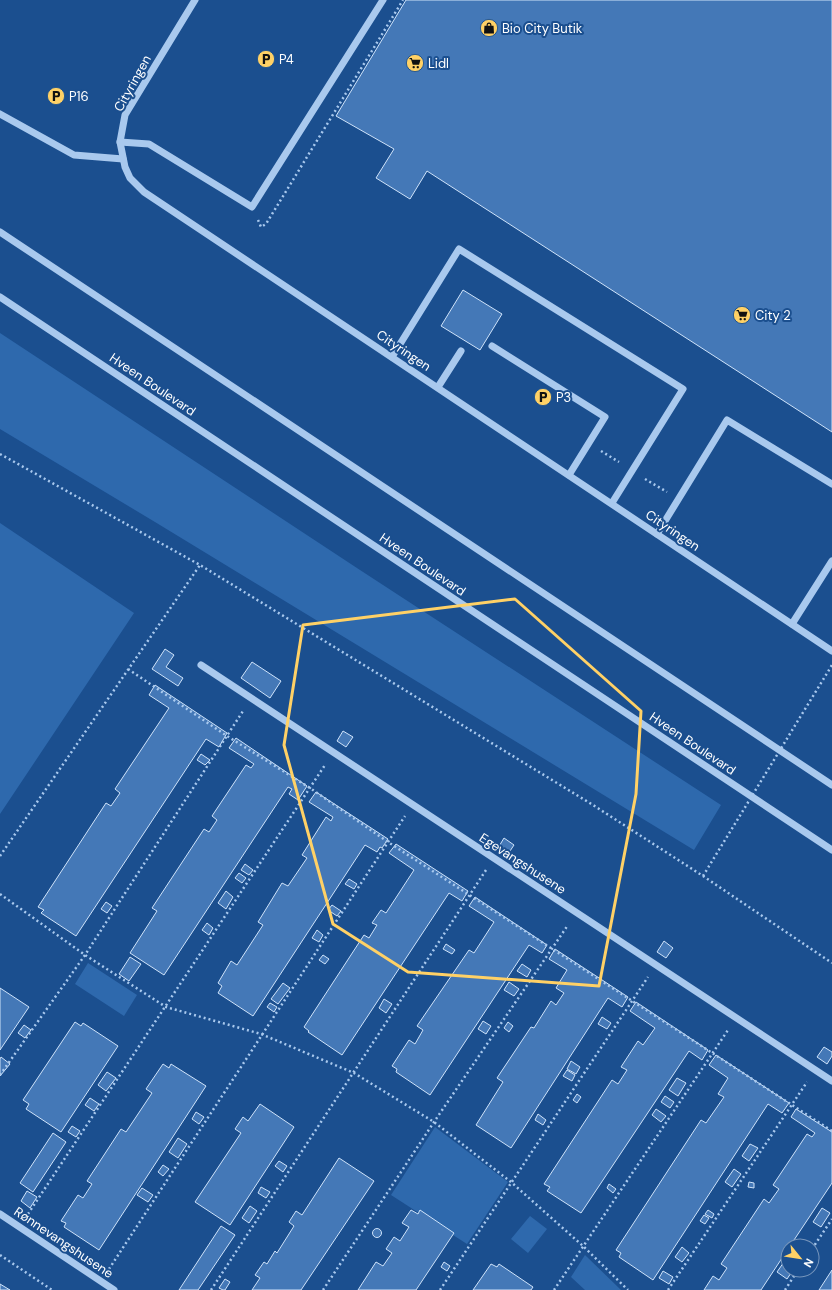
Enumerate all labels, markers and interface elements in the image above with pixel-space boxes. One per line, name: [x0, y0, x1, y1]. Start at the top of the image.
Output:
shop icon: Bio City Butik: [479, 18, 499, 38]
place label: Bio City Butik: [502, 20, 583, 37]
parking icon: P4: [256, 49, 276, 69]
place label: P4: [279, 51, 294, 68]
street label: Cityringen: [110, 52, 155, 114]
supermarket icon: Lidl: [405, 53, 425, 73]
place label: Lidl: [428, 55, 449, 72]
parking icon: P16: [46, 86, 66, 106]
place label: P16: [69, 88, 89, 105]
supermarket icon: City 2: [732, 305, 752, 325]
place label: City 2: [755, 307, 791, 324]
street label: Cityringen: [373, 326, 434, 375]
street label: Hveen Boulevard: [106, 349, 199, 420]
parking icon: P3: [533, 387, 553, 407]
place label: P3: [556, 389, 571, 406]
street label: Cityringen: [642, 506, 703, 555]
street label: Hveen Boulevard: [376, 529, 469, 600]
street label: Hveen Boulevard: [646, 708, 739, 779]
street label: Egevangshusene: [476, 829, 569, 898]
street label: Rønnevangshusene: [11, 1203, 117, 1282]
north arrow: [780, 1238, 820, 1278]
text: N: [801, 1256, 817, 1270]

